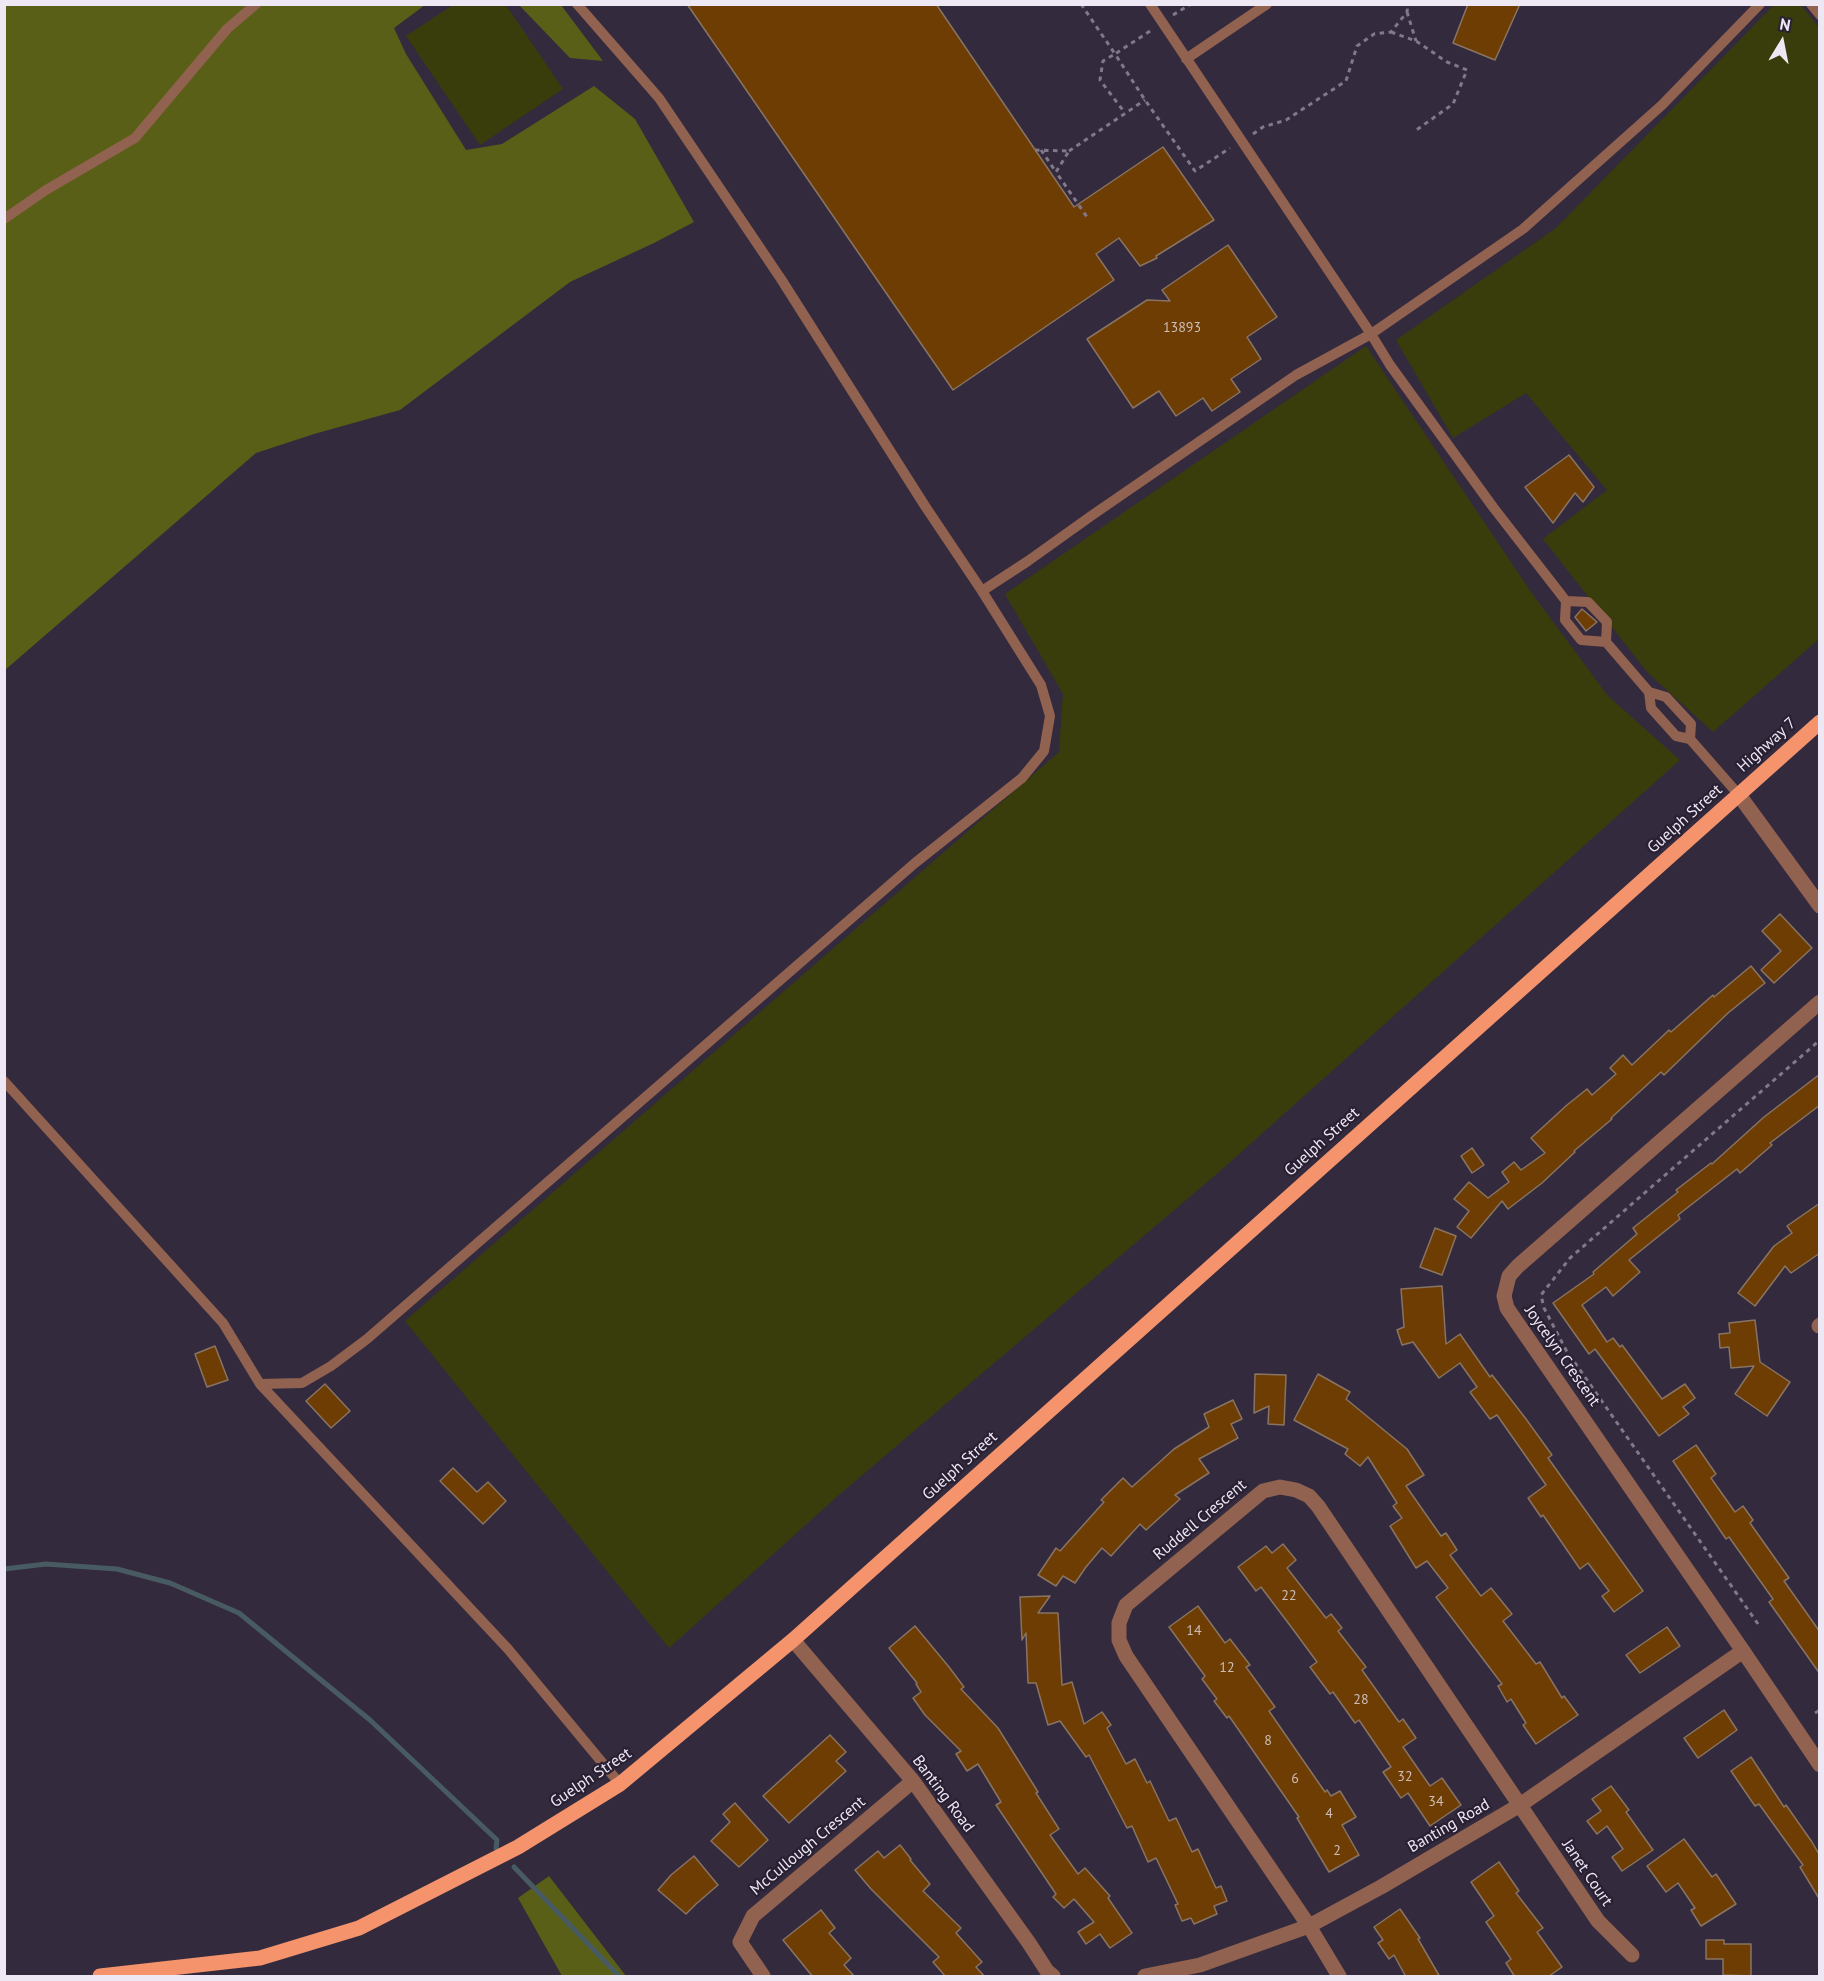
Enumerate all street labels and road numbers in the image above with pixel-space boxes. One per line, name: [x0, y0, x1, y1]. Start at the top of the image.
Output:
street label: Highway 7: [1734, 714, 1800, 776]
street label: Guelph Street: [1644, 780, 1726, 858]
street label: Guelph Street: [1281, 1103, 1363, 1181]
street label: Joycelyn Crescent: [1520, 1302, 1604, 1410]
street label: Guelph Street: [919, 1427, 1001, 1505]
street label: Ruddell Crescent: [1150, 1476, 1250, 1564]
street label: Guelph Street: [547, 1744, 635, 1812]
street label: Banting Road: [908, 1752, 978, 1836]
street label: McCullough Crescent: [747, 1792, 869, 1900]
street label: Banting Road: [1405, 1795, 1493, 1857]
street label: Janet Court: [1558, 1836, 1616, 1910]

